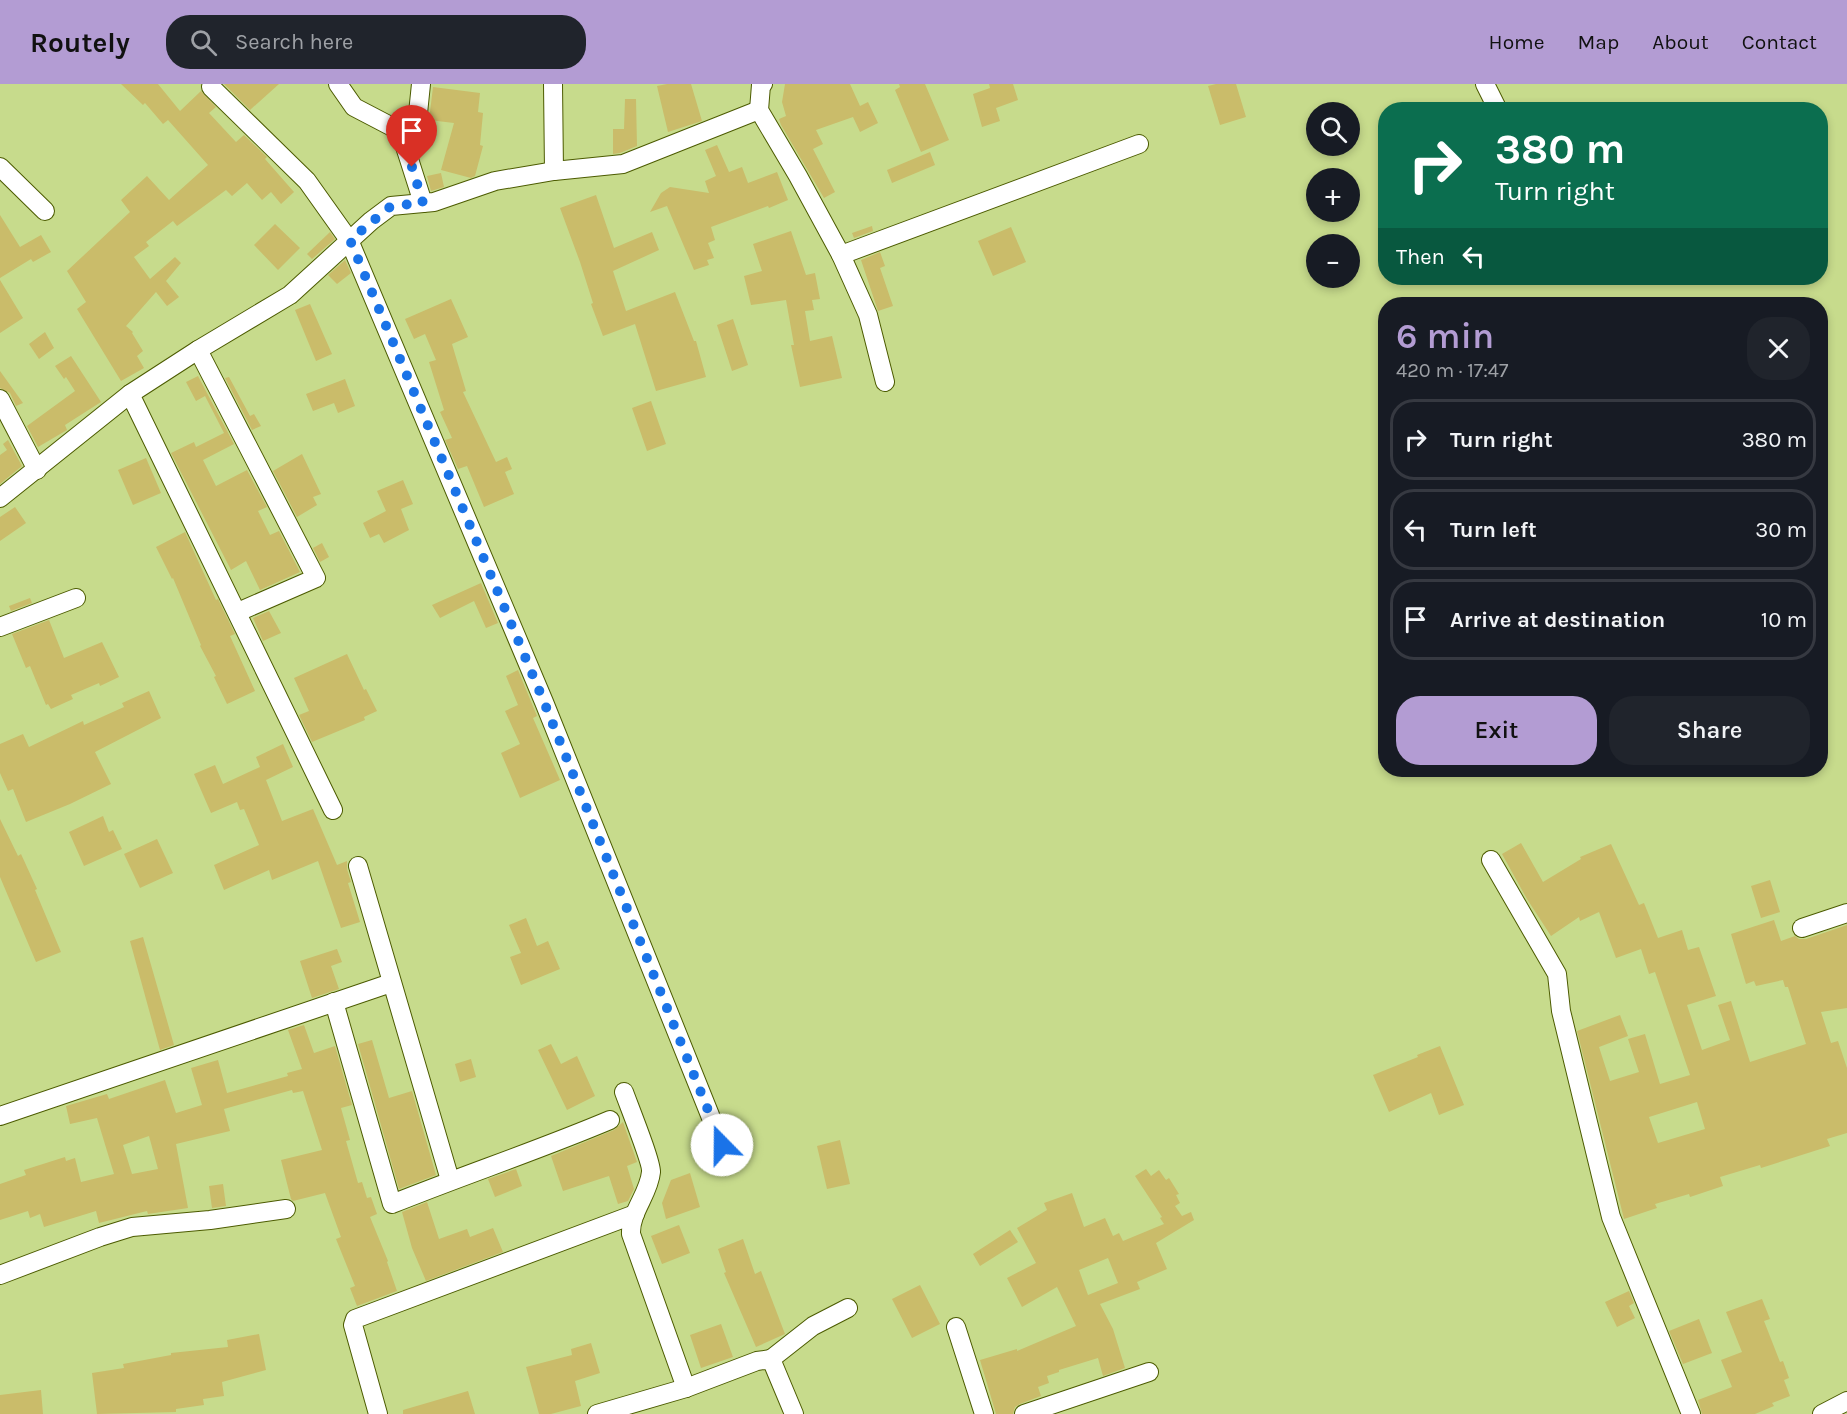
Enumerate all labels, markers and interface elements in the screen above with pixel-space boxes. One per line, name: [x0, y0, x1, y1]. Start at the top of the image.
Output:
search box: [166, 15, 586, 69]
text: Routely: [30, 26, 130, 59]
icon: search: [187, 26, 220, 59]
text: Search here: [235, 29, 353, 55]
text: Home: [1489, 30, 1545, 54]
text: Map: [1578, 30, 1619, 54]
text: About: [1652, 30, 1709, 54]
text: Contact: [1742, 30, 1817, 54]
map controls: [1306, 102, 1360, 288]
button: search: [1306, 102, 1360, 156]
pin: [386, 105, 437, 167]
icon: arrive: [395, 114, 428, 147]
text: 380 m: [1495, 124, 1625, 174]
icon: right: [1396, 126, 1474, 204]
button: +: [1306, 168, 1360, 222]
text: Turn right: [1495, 175, 1615, 207]
button: −: [1306, 234, 1360, 288]
icon: left: [1457, 240, 1490, 273]
text: Then: [1396, 244, 1445, 270]
text: 6 min: [1396, 315, 1494, 357]
button: close: [1747, 317, 1810, 380]
text: 420 m · 17:47: [1396, 359, 1508, 382]
icon: right: [1399, 423, 1432, 456]
text: Turn right: [1450, 427, 1553, 453]
text: 380 m: [1742, 427, 1807, 453]
icon: left: [1399, 513, 1432, 546]
text: Turn left: [1450, 517, 1537, 543]
text: 30 m: [1755, 517, 1807, 543]
icon: arrive: [1399, 603, 1432, 636]
text: Arrive at destination: [1450, 607, 1665, 633]
text: 10 m: [1761, 607, 1807, 633]
button: Exit: [1396, 696, 1597, 765]
button: Share: [1609, 696, 1810, 765]
position arrow: [690, 1113, 754, 1177]

